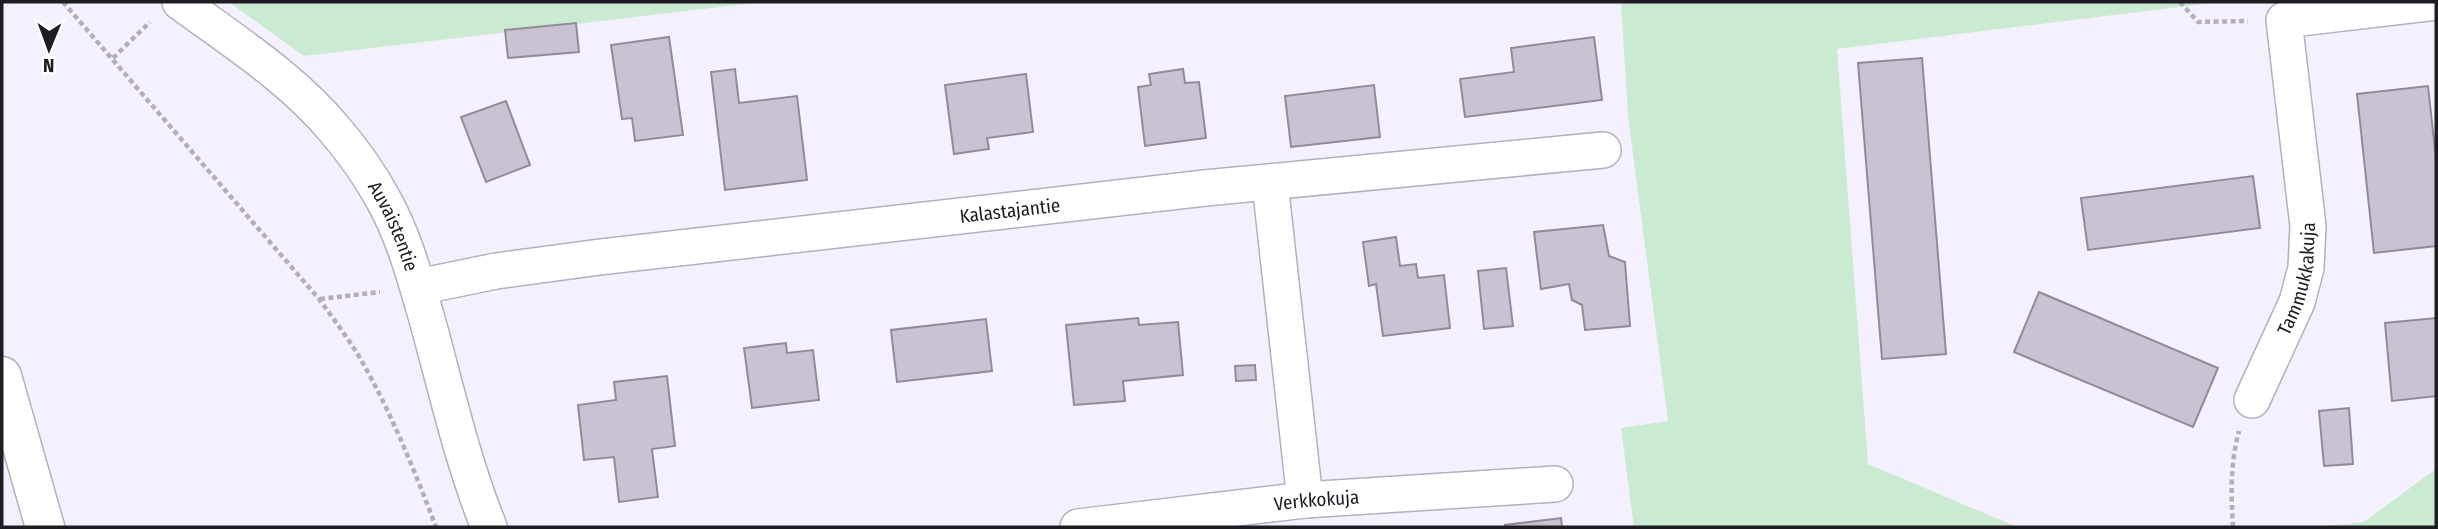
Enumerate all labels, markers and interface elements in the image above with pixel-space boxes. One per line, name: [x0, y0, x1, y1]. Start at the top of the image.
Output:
north arrow: [14, 14, 84, 84]
text: N: [43, 54, 55, 77]
street label: Auvaistentie: [363, 177, 423, 274]
street label: Kalastajantie: [958, 194, 1061, 228]
street label: Tammukkakuja: [2272, 222, 2320, 339]
street label: Verkkokuja: [1273, 486, 1360, 516]

